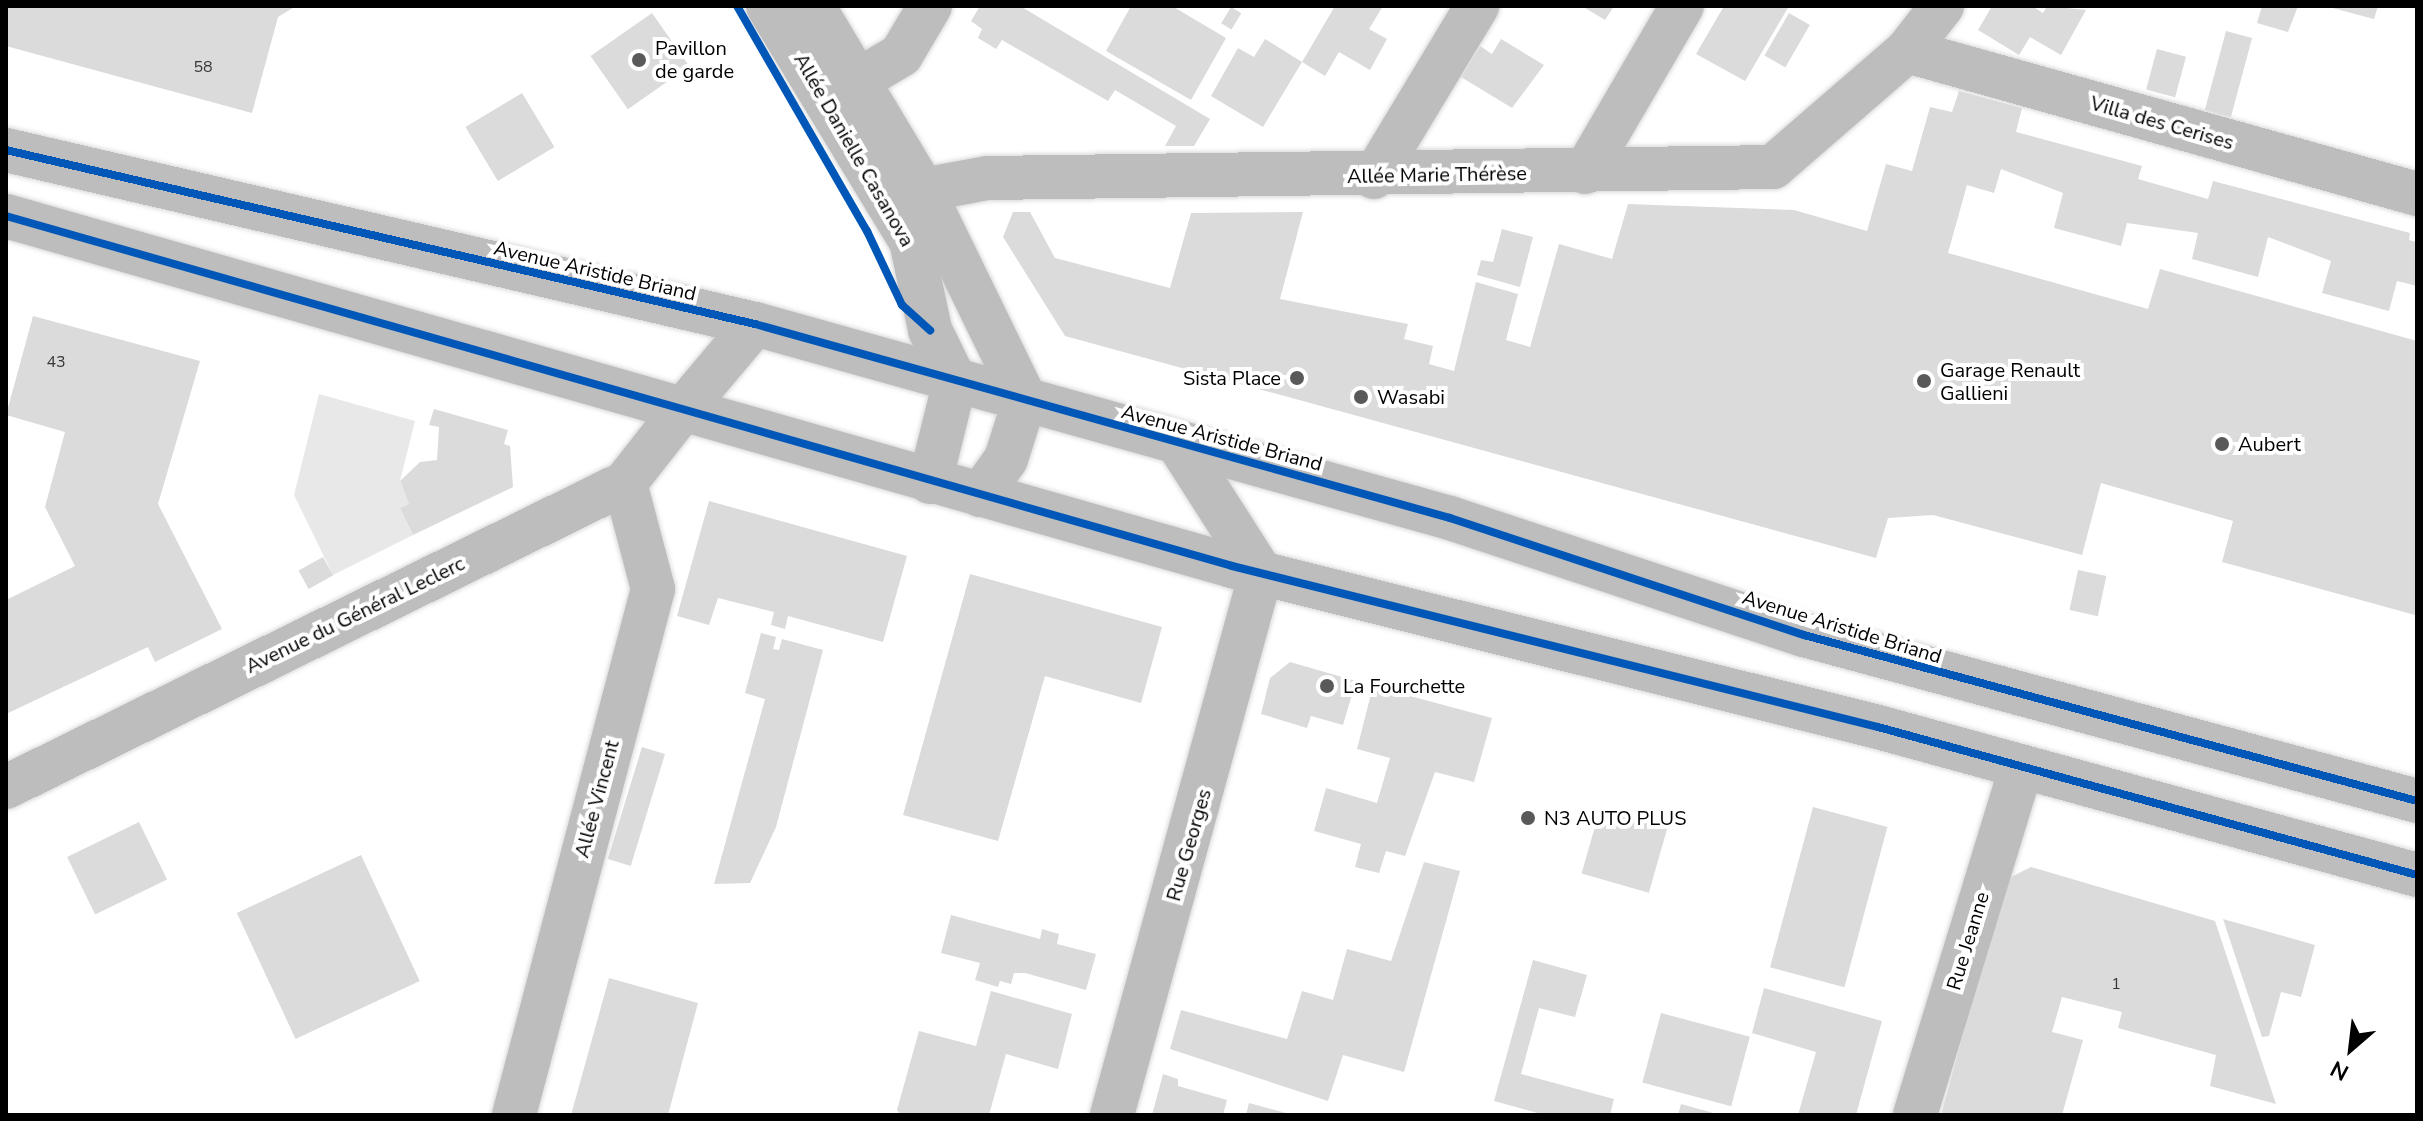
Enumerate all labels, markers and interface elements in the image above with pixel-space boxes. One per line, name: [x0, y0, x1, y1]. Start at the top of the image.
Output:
place label: Pavillon de garde: [655, 36, 734, 83]
street label: Allée Danielle Casanova: [789, 49, 919, 251]
marker: Pavillon de garde: [630, 51, 648, 69]
house number: 58: [193, 57, 213, 77]
street label: Villa des Cerises: [2087, 91, 2237, 155]
street label: Allée Marie Thérèse: [1347, 161, 1527, 189]
street label: Avenue Aristide Briand: [491, 236, 699, 306]
house number: 43: [46, 352, 66, 372]
place label: Garage Renault Gallieni: [1940, 358, 2080, 405]
place label: Sista Place: [1183, 366, 1281, 390]
marker: Sista Place: [1288, 369, 1306, 387]
marker: Garage Renault Gallieni: [1915, 372, 1933, 390]
place label: Wasabi: [1377, 385, 1445, 409]
marker: Wasabi: [1352, 388, 1370, 406]
street label: Avenue Aristide Briand: [1119, 400, 1325, 476]
place label: Aubert: [2238, 432, 2301, 456]
marker: Aubert: [2213, 435, 2231, 453]
street label: Avenue du Général Leclerc: [242, 551, 468, 679]
street label: Avenue Aristide Briand: [1739, 585, 1945, 669]
place label: La Fourchette: [1343, 674, 1465, 698]
marker: La Fourchette: [1318, 677, 1336, 695]
street label: Allée Vincent: [570, 738, 624, 860]
street label: Rue Georges: [1162, 786, 1216, 904]
place label: N3 AUTO PLUS: [1544, 806, 1686, 830]
marker: N3 AUTO PLUS: [1519, 809, 1537, 827]
street label: Rue Jeanne: [1942, 889, 1994, 993]
house number: 1: [2111, 974, 2121, 994]
north arrow: [2311, 1009, 2391, 1089]
text: N: [2325, 1053, 2354, 1087]

